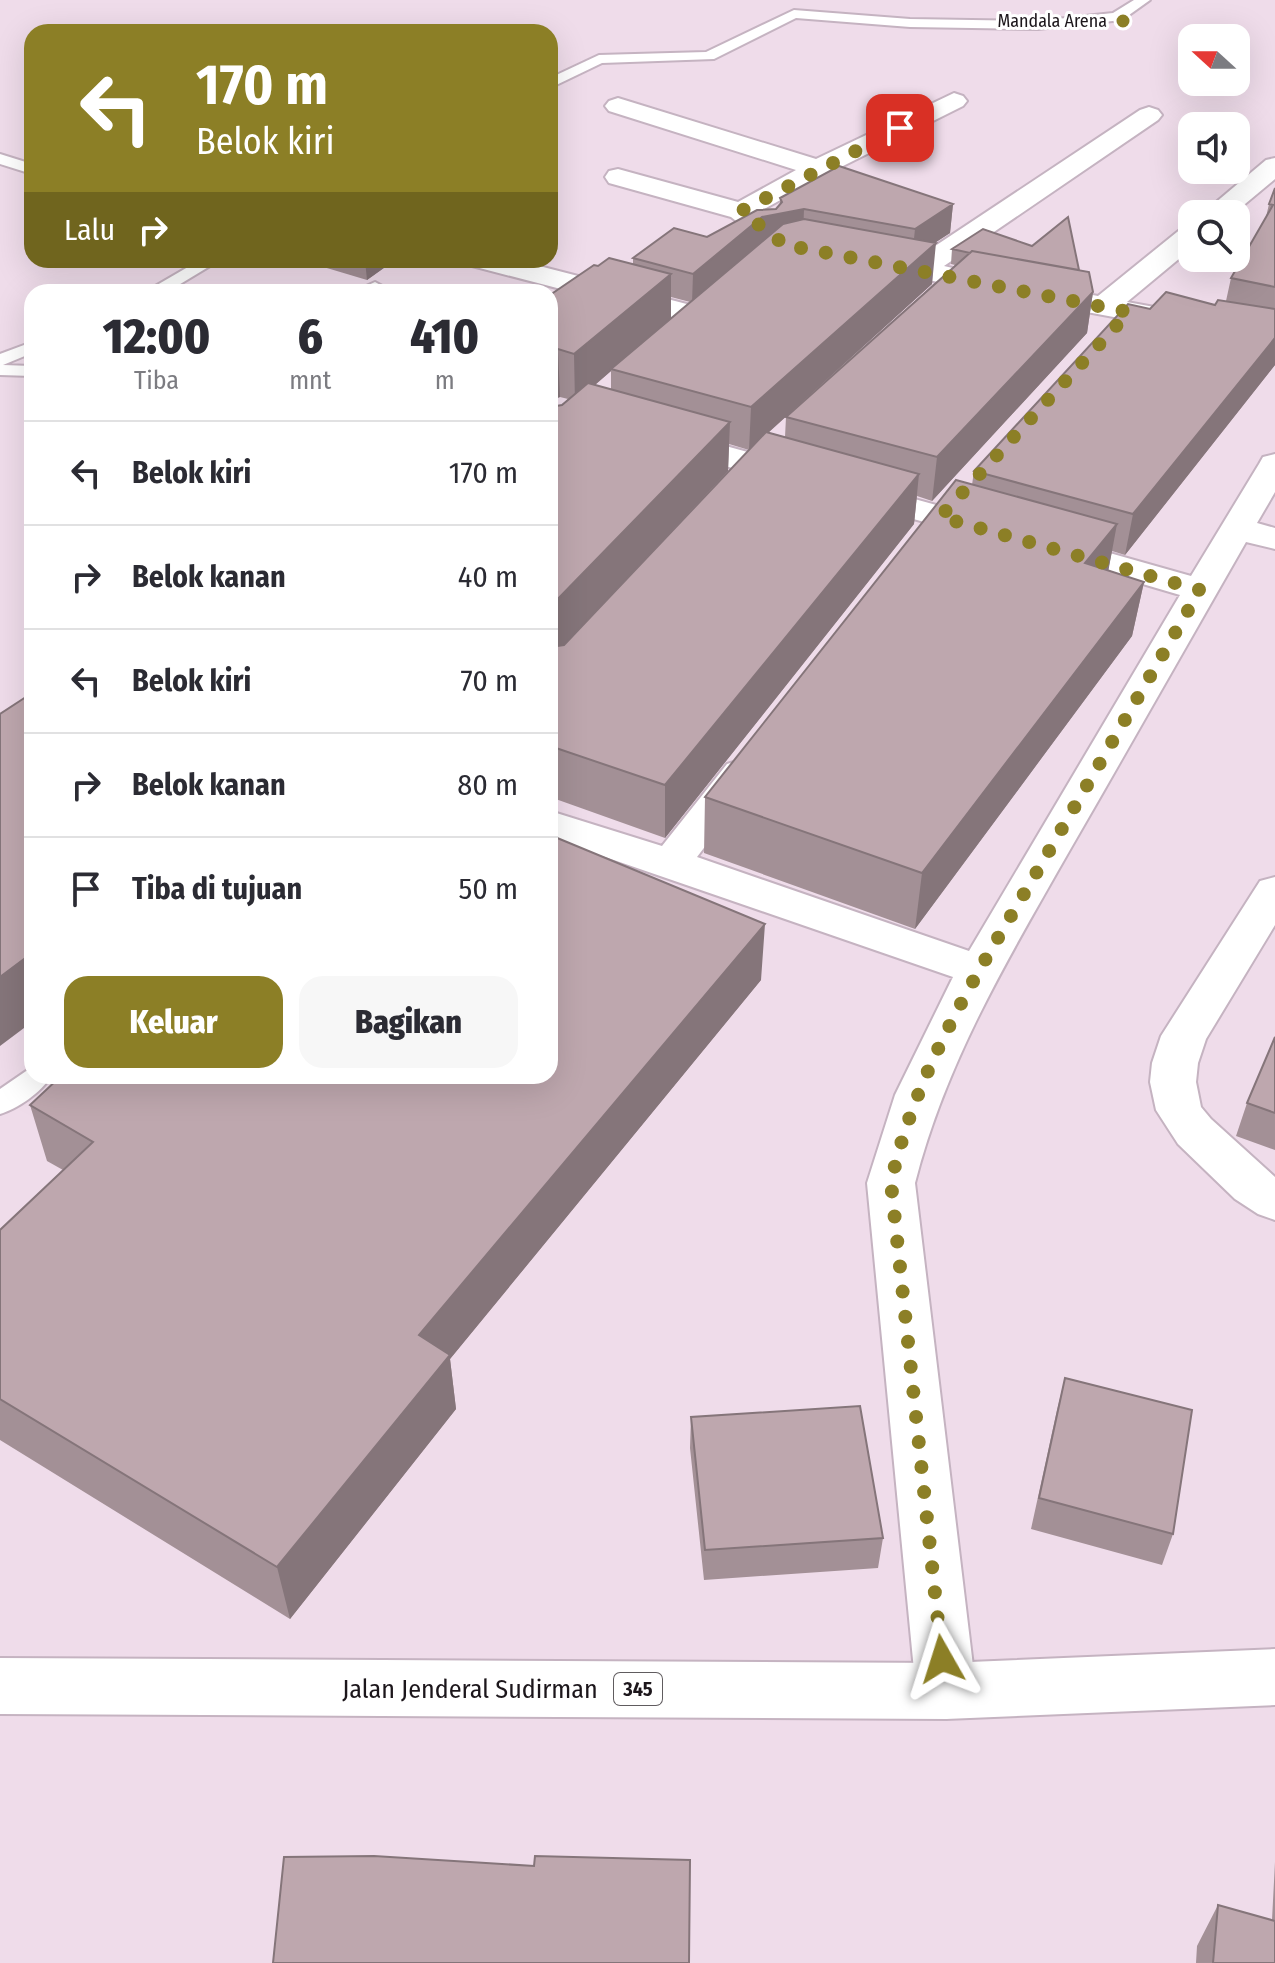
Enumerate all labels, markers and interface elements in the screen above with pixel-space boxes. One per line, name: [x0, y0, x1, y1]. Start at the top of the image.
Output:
place label: Mandala Arena: [997, 10, 1107, 32]
marker: Mandala Arena: [1114, 12, 1132, 30]
north arrow: [1178, 24, 1250, 96]
map controls: [1178, 24, 1250, 272]
text: 170 m: [196, 52, 328, 119]
icon: left: [64, 56, 168, 160]
pin: [866, 94, 934, 162]
icon: arrive: [878, 106, 922, 150]
button: sound: [1178, 112, 1250, 184]
text: Belok kiri: [196, 120, 334, 164]
button: search: [1178, 200, 1250, 272]
icon: right: [131, 208, 175, 252]
text: Lalu: [64, 212, 115, 248]
text: 12:00: [103, 308, 210, 366]
text: 6: [297, 308, 323, 366]
text: 410: [410, 308, 479, 366]
text: Tiba: [134, 365, 179, 396]
text: mnt: [289, 365, 331, 396]
text: m: [435, 365, 455, 396]
icon: left: [64, 451, 108, 495]
text: Belok kiri: [132, 455, 251, 491]
text: 170 m: [449, 455, 518, 491]
icon: right: [64, 555, 108, 599]
text: Belok kanan: [132, 559, 286, 595]
text: 40 m: [458, 559, 518, 595]
icon: left: [64, 659, 108, 703]
text: Belok kiri: [132, 663, 251, 699]
text: 70 m: [460, 663, 518, 699]
icon: right: [64, 763, 108, 807]
text: Belok kanan: [132, 767, 286, 803]
text: 80 m: [457, 767, 518, 803]
icon: arrive: [64, 867, 108, 911]
text: Tiba di tujuan: [132, 871, 302, 907]
text: 50 m: [458, 871, 518, 907]
button: Keluar: [64, 976, 283, 1068]
button: Bagikan: [299, 976, 518, 1068]
position arrow: [900, 1617, 984, 1701]
road number: 345: [614, 1673, 662, 1705]
street label: Jalan Jenderal Sudirman: [342, 1674, 598, 1705]

